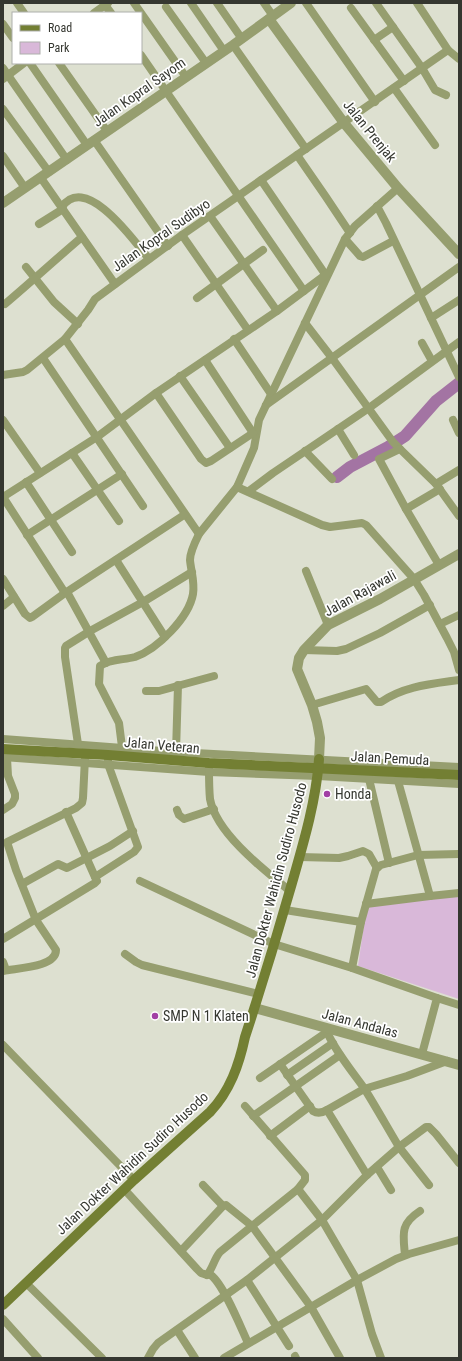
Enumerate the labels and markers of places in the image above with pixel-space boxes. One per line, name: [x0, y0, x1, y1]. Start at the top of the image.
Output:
place label: Honda: [335, 786, 371, 802]
marker: Honda: [322, 789, 332, 799]
place label: SMP N 1 Klaten: [163, 1008, 249, 1024]
marker: SMP N 1 Klaten: [150, 1011, 160, 1021]

